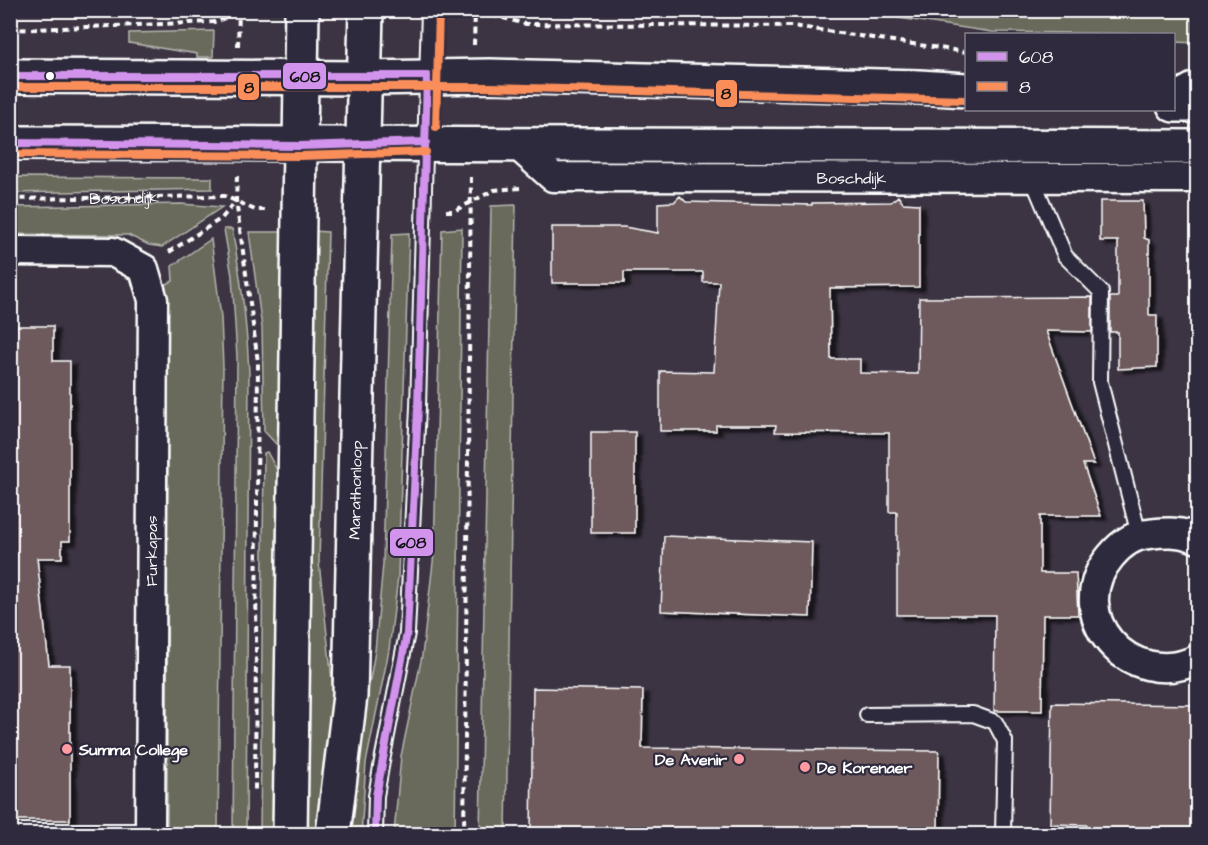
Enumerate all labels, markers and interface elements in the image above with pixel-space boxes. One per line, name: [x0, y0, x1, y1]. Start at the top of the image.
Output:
legend: [965, 33, 1175, 111]
text: 608: [1019, 45, 1054, 70]
line badge: 608: [282, 62, 327, 90]
text: 608: [290, 66, 321, 88]
unlabelled marker: [44, 70, 56, 82]
line badge: 8: [237, 73, 260, 101]
text: 8: [1019, 75, 1031, 100]
text: 8: [244, 77, 255, 99]
line badge: 8: [715, 79, 738, 108]
text: 8: [721, 83, 732, 105]
street label: Boschdijk: [817, 167, 886, 190]
street label: Boschdijk: [89, 187, 159, 210]
street label: Marathonloop: [344, 440, 368, 540]
street label: Furkapas: [141, 515, 163, 587]
line badge: 608: [389, 528, 434, 557]
text: 608: [396, 532, 427, 554]
place label: Summa College: [78, 739, 188, 763]
marker: Summa College: [60, 742, 74, 756]
place label: De Avenir: [655, 749, 727, 771]
marker: De Avenir: [732, 752, 746, 766]
place label: De Korenaer: [817, 757, 912, 779]
marker: De Korenaer: [798, 760, 812, 774]

